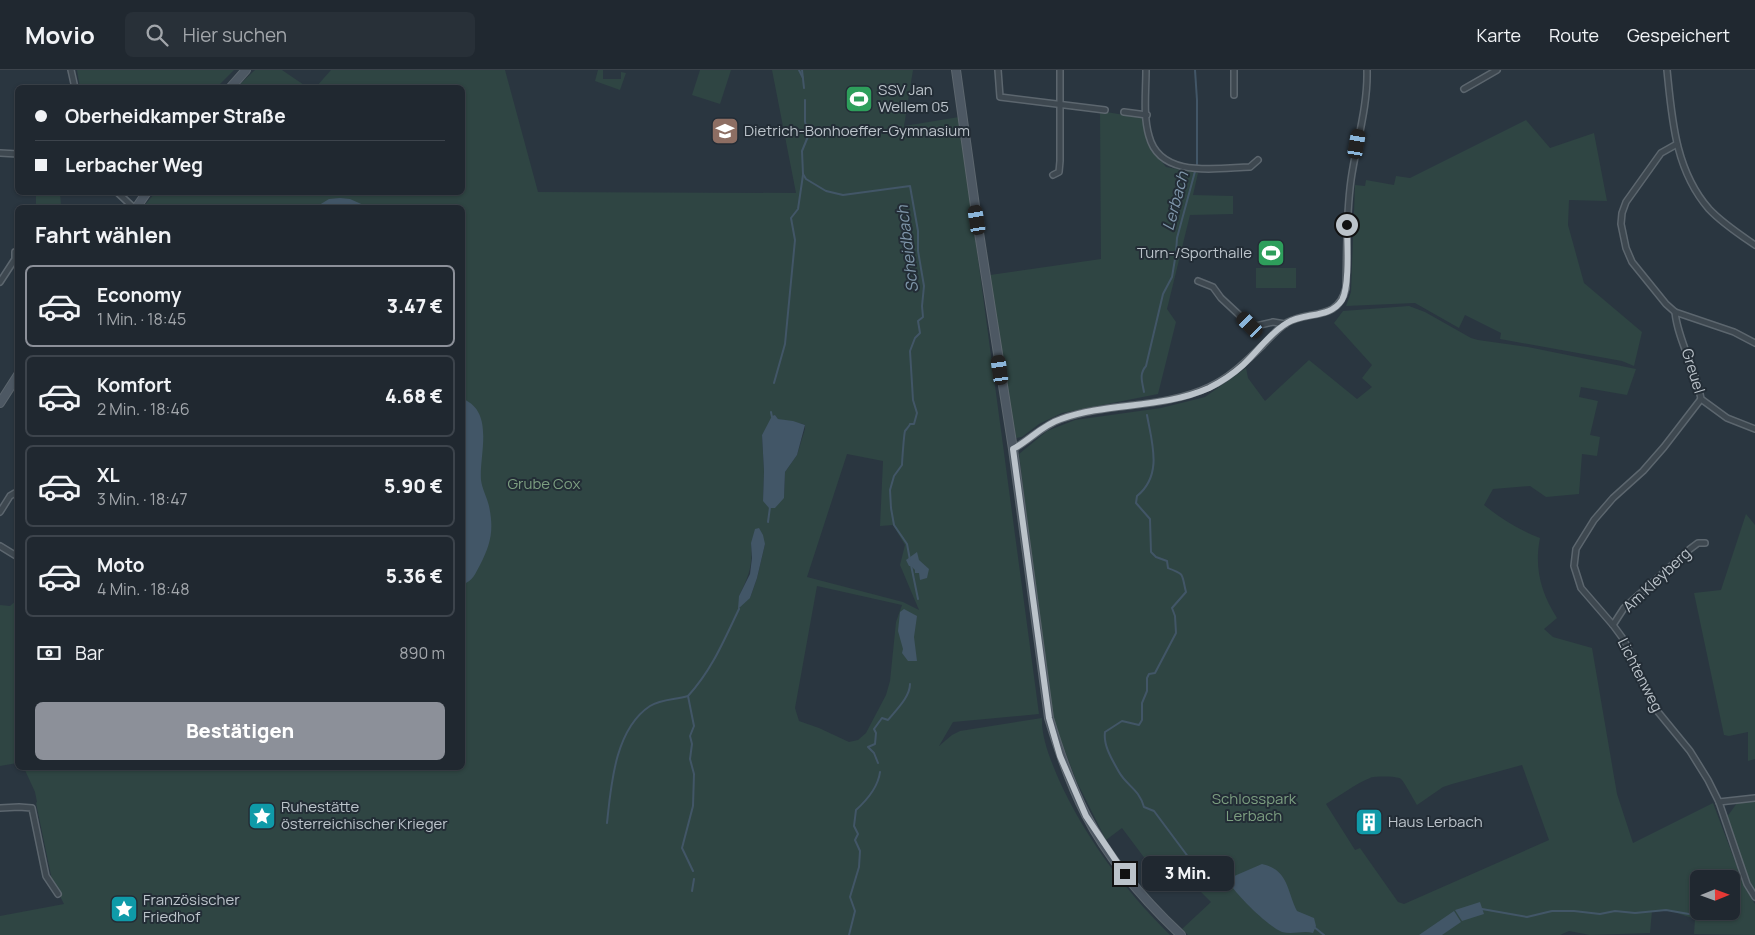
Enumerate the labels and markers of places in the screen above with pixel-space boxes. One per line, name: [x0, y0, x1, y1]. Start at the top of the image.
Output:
place label: SSV Jan Wellem 05: [878, 79, 949, 117]
sports icon: SSV Jan Wellem 05: [844, 84, 874, 114]
school or university icon: Dietrich-Bonhoeffer-Gymnasium: [710, 116, 740, 146]
place label: Dietrich-Bonhoeffer-Gymnasium: [744, 120, 970, 141]
sports icon: Turn-/Sporthalle: [1256, 238, 1286, 268]
place label: Turn-/Sporthalle: [1137, 242, 1252, 263]
place label: Ruhestätte österreichischer Krieger: [281, 796, 448, 834]
place icon: Ruhestätte österreichischer Krieger: [247, 801, 277, 831]
building icon: Haus Lerbach: [1354, 807, 1384, 837]
place label: Haus Lerbach: [1388, 811, 1483, 832]
place label: Französischer Friedhof: [143, 889, 240, 927]
place icon: Französischer Friedhof: [109, 894, 139, 924]

